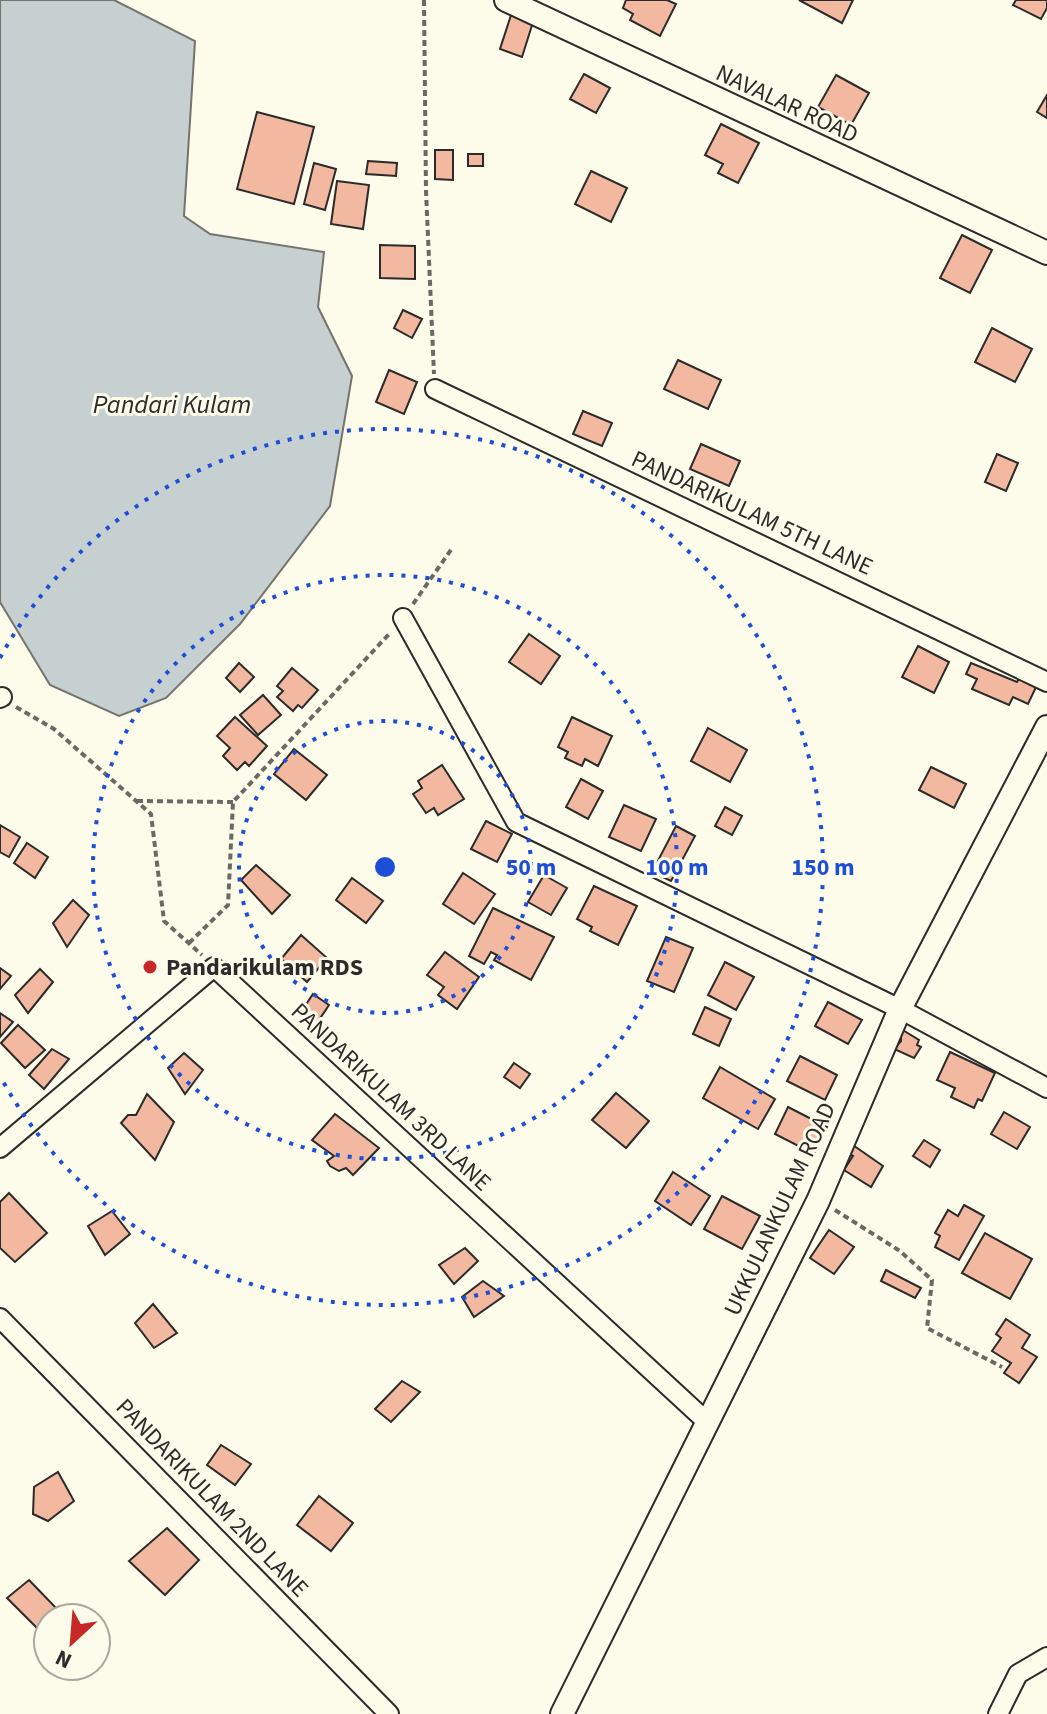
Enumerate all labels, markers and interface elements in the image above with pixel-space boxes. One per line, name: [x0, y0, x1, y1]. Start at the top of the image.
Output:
street label: NAVALAR ROAD: [710, 56, 864, 152]
water label: Pandari Kulam: [93, 386, 251, 423]
street label: PANDARIKULAM 5TH LANE: [626, 442, 878, 584]
text: 50 m: [506, 850, 556, 885]
text: 100 m: [645, 850, 709, 885]
text: 150 m: [791, 850, 855, 885]
centre of rings: [371, 853, 399, 881]
place label: Pandarikulam RDS: [166, 950, 363, 985]
marker: Pandarikulam RDS: [141, 958, 159, 976]
street label: PANDARIKULAM 3RD LANE: [283, 995, 499, 1199]
street label: UKKULANKULAM ROAD: [715, 1097, 845, 1321]
street label: PANDARIKULAM 2ND LANE: [108, 1391, 316, 1605]
north arrow: [32, 1602, 112, 1682]
text: N: [50, 1641, 77, 1677]

